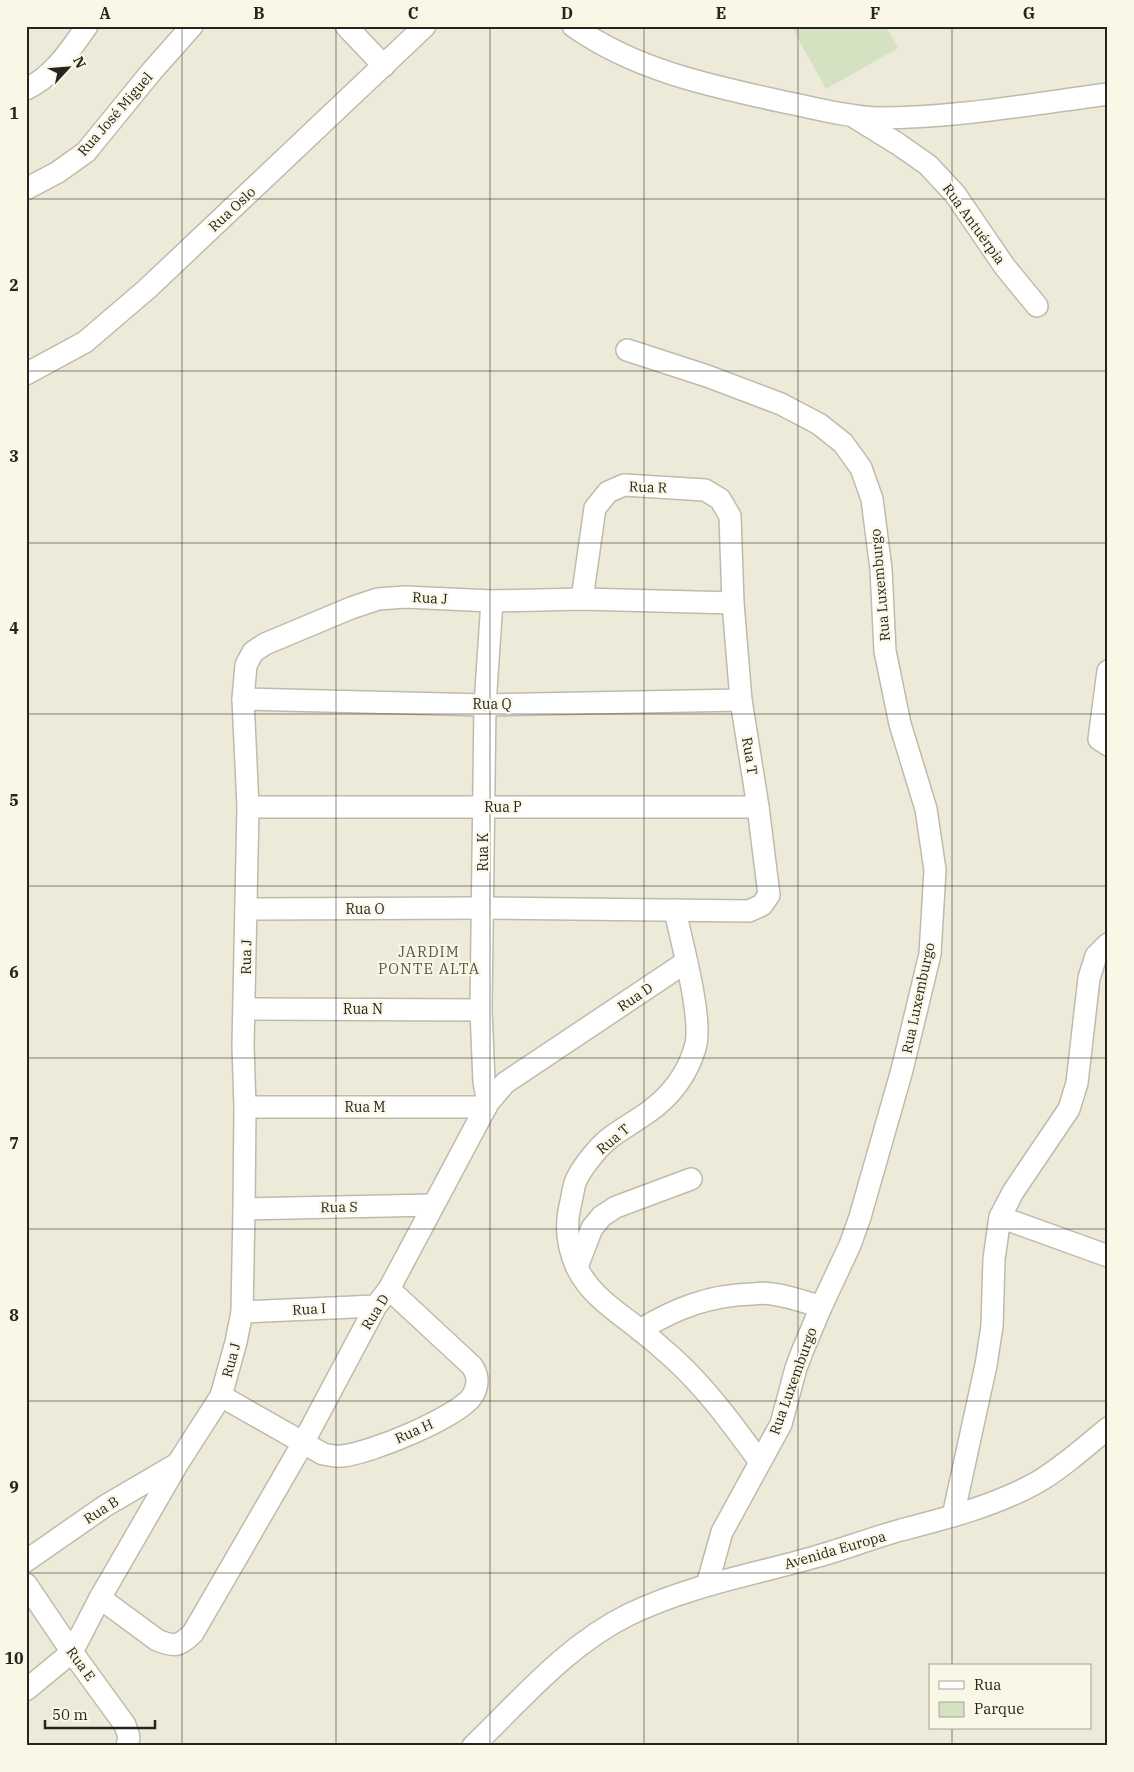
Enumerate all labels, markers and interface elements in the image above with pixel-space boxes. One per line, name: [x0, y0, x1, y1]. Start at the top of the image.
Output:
text: A: [99, 3, 111, 23]
text: B: [253, 3, 265, 23]
text: C: [408, 3, 418, 23]
text: D: [561, 3, 573, 23]
text: E: [716, 3, 726, 23]
text: F: [870, 3, 880, 23]
text: G: [1023, 3, 1035, 23]
north arrow: [42, 42, 92, 92]
text: N: [69, 53, 90, 71]
street label: Rua José Miguel: [74, 68, 156, 160]
text: 1: [9, 103, 19, 123]
street label: Rua Antuérpia: [939, 180, 1010, 268]
street label: Rua Oslo: [205, 183, 259, 235]
text: 2: [9, 275, 19, 295]
text: 3: [9, 446, 19, 466]
street label: Rua R: [629, 477, 668, 497]
street label: Rua Luxemburgo: [866, 528, 894, 642]
street label: Rua J: [412, 588, 448, 608]
text: 4: [9, 618, 19, 638]
street label: Rua Q: [473, 695, 511, 713]
street label: Rua T: [738, 736, 762, 776]
text: 5: [9, 790, 19, 810]
street label: Rua P: [484, 798, 522, 816]
street label: Rua K: [474, 833, 492, 871]
street label: Rua O: [346, 900, 384, 918]
street label: Rua J: [237, 939, 255, 975]
street label: Rua Luxemburgo: [897, 941, 939, 1055]
district label: JARDIM PONTE ALTA: [378, 942, 480, 978]
text: 6: [9, 962, 19, 982]
street label: Rua D: [614, 979, 656, 1015]
street label: Rua N: [343, 1000, 383, 1018]
street label: Rua M: [344, 1098, 386, 1116]
street label: Rua T: [593, 1120, 633, 1158]
text: 7: [9, 1133, 19, 1153]
street label: Rua S: [320, 1198, 358, 1216]
street label: Rua D: [357, 1291, 393, 1333]
street label: Rua I: [292, 1299, 326, 1319]
text: 8: [9, 1305, 19, 1325]
street label: Rua Luxemburgo: [765, 1325, 821, 1437]
street label: Rua J: [218, 1341, 244, 1379]
street label: Rua H: [392, 1415, 436, 1447]
text: 9: [9, 1477, 19, 1497]
street label: Rua B: [80, 1492, 122, 1528]
street label: Avenida Europa: [782, 1527, 888, 1573]
street label: Rua E: [63, 1643, 99, 1685]
text: 10: [4, 1648, 24, 1668]
legend: [929, 1664, 1092, 1730]
text: Rua: [974, 1675, 1001, 1694]
scale bar: [45, 1697, 155, 1729]
text: Parque: [974, 1699, 1024, 1718]
text: 50 m: [52, 1705, 88, 1724]

